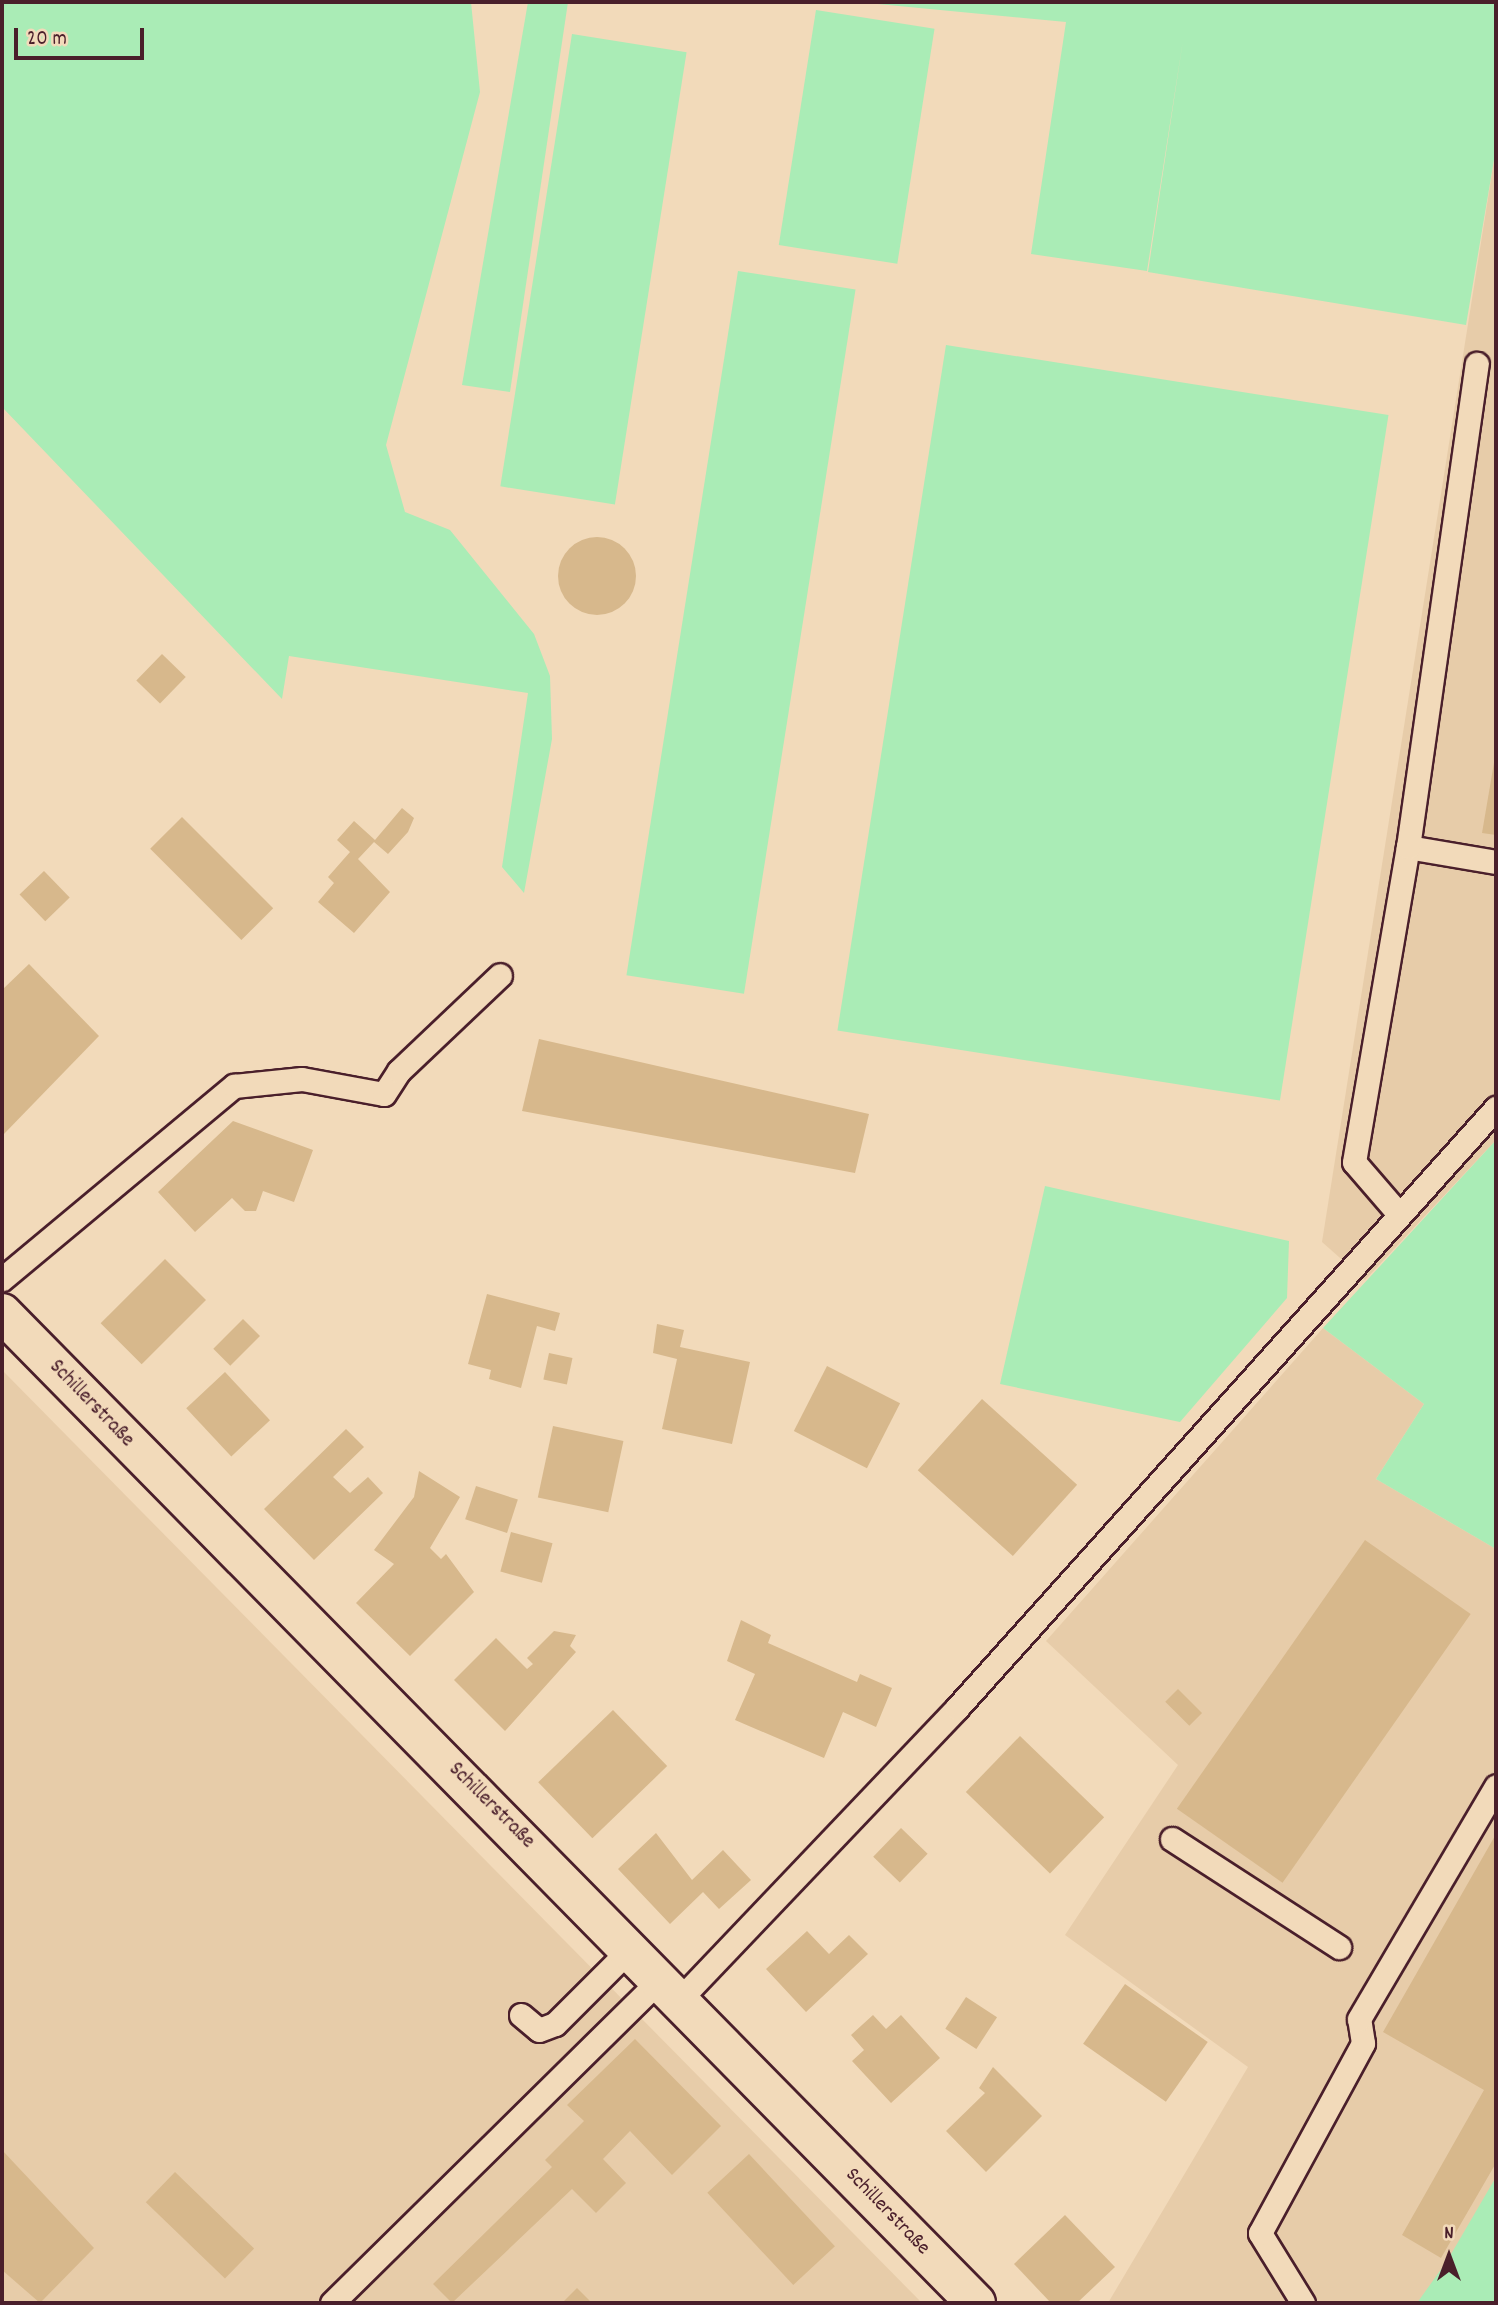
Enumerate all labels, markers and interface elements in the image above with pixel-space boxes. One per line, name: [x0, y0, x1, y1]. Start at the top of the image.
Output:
scale bar: [18, 14, 147, 58]
text: 20 m: [27, 25, 67, 55]
street label: Schillerstraße: [43, 1355, 139, 1453]
street label: Schillerstraße: [443, 1758, 539, 1854]
street label: Schillerstraße: [839, 2163, 935, 2261]
north arrow: [1414, 2221, 1484, 2291]
text: N: [1444, 2221, 1454, 2248]

